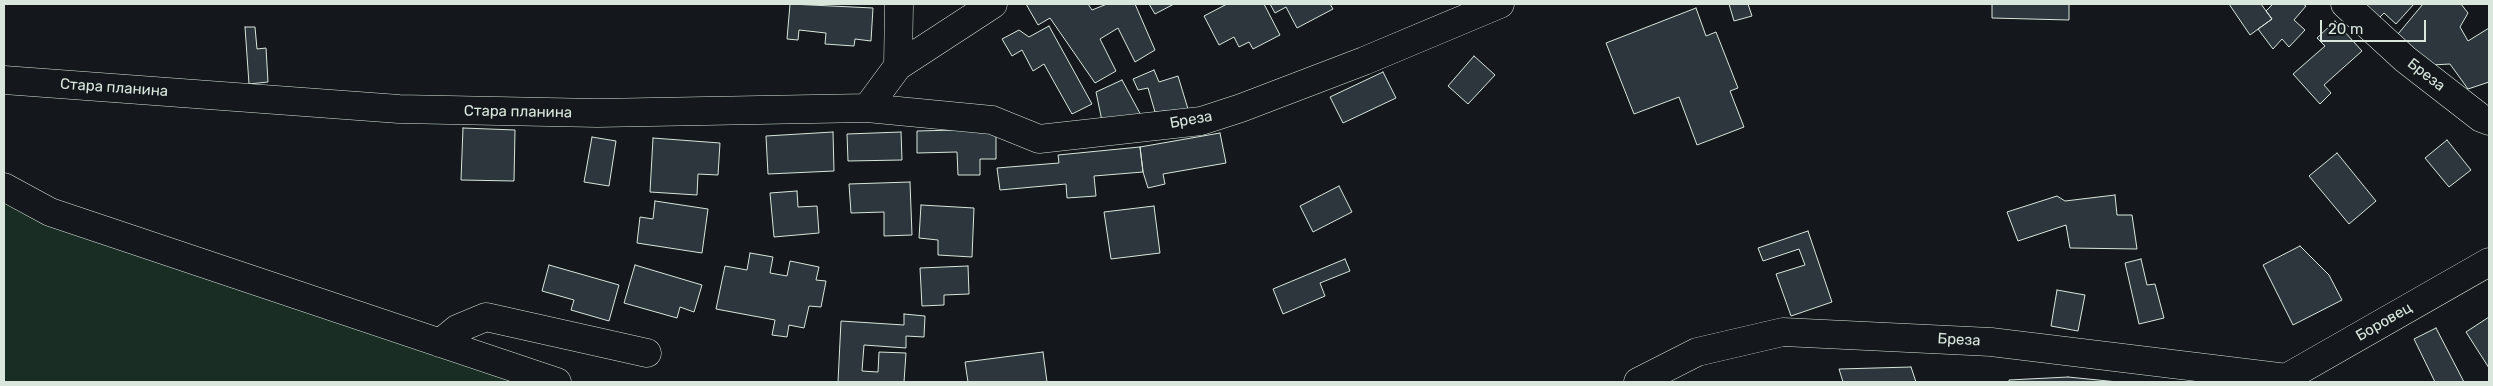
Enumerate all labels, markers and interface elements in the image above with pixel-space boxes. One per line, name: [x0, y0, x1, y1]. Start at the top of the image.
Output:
scale bar: [2323, 10, 2429, 42]
text: 20 m: [2328, 20, 2363, 38]
street label: Бреза: [2404, 55, 2448, 95]
street label: Стара планина: [59, 75, 169, 101]
street label: Стара планина: [464, 102, 572, 122]
street label: Бреза: [1168, 107, 1214, 133]
street label: Боровец: [2353, 299, 2415, 345]
street label: Бреза: [1937, 330, 1981, 350]

